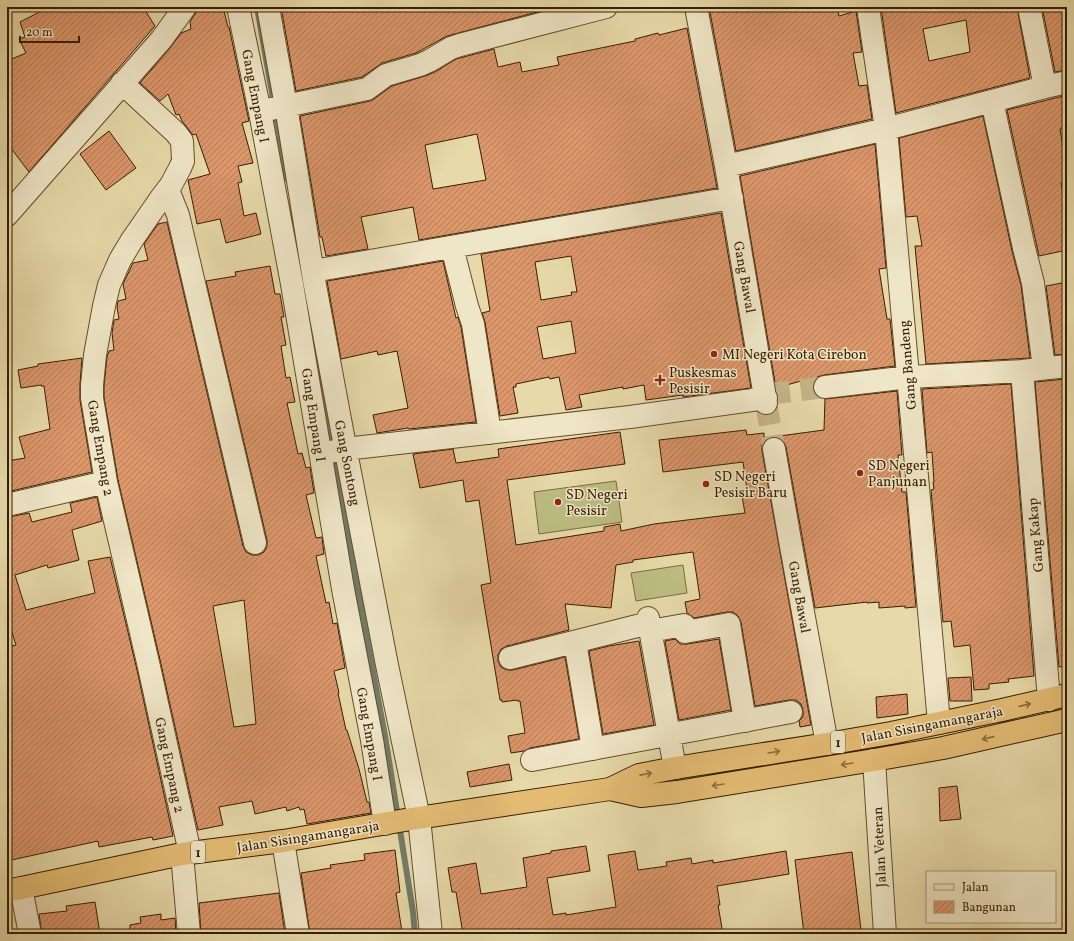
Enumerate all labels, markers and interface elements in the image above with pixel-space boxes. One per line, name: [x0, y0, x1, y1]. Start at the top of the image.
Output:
scale bar: [20, 18, 79, 44]
text: 20 m: [26, 25, 53, 41]
street label: Gang Empang I: [236, 48, 273, 145]
street label: Gang Bawal: [728, 240, 759, 315]
street label: Gang Bandeng: [895, 319, 922, 410]
place label: MI Negeri Kota Cirebon: [722, 346, 867, 365]
marker: MI Negeri Kota Cirebon: [709, 349, 719, 359]
place label: Puskesmas Pesisir: [669, 364, 736, 399]
street label: Gang Empang I: [296, 367, 329, 463]
marker: Puskesmas Pesisir: [654, 374, 666, 386]
street label: Gang Empang 2: [82, 399, 117, 498]
street label: Gang Sontong: [329, 419, 364, 508]
place label: SD Negeri Panjunan: [868, 457, 930, 492]
place label: SD Negeri Pesisir Baru: [714, 468, 787, 503]
marker: SD Negeri Panjunan: [855, 468, 865, 478]
marker: SD Negeri Pesisir Baru: [701, 479, 711, 489]
place label: SD Negeri Pesisir: [566, 486, 628, 521]
marker: SD Negeri Pesisir: [553, 497, 563, 507]
street label: Gang Kakap: [1024, 497, 1049, 573]
street label: Gang Bawal: [783, 560, 814, 635]
street label: Gang Empang I: [351, 686, 386, 783]
one-way arrow: [1019, 701, 1032, 708]
street label: Jalan Sisingamangaraja: [860, 702, 1005, 749]
street label: Gang Empang 2: [149, 716, 188, 815]
road number: 1: [831, 731, 845, 753]
one-way arrow: [982, 734, 995, 742]
one-way arrow: [767, 748, 780, 756]
one-way arrow: [840, 761, 853, 769]
one-way arrow: [639, 769, 652, 777]
one-way arrow: [712, 781, 725, 789]
street label: Jalan Veteran: [869, 806, 892, 888]
street label: Jalan Sisingamangaraja: [236, 817, 381, 858]
road number: 1: [191, 841, 205, 863]
legend: [926, 871, 1056, 923]
text: Jalan: [962, 880, 989, 896]
text: Bangunan: [962, 900, 1016, 916]

